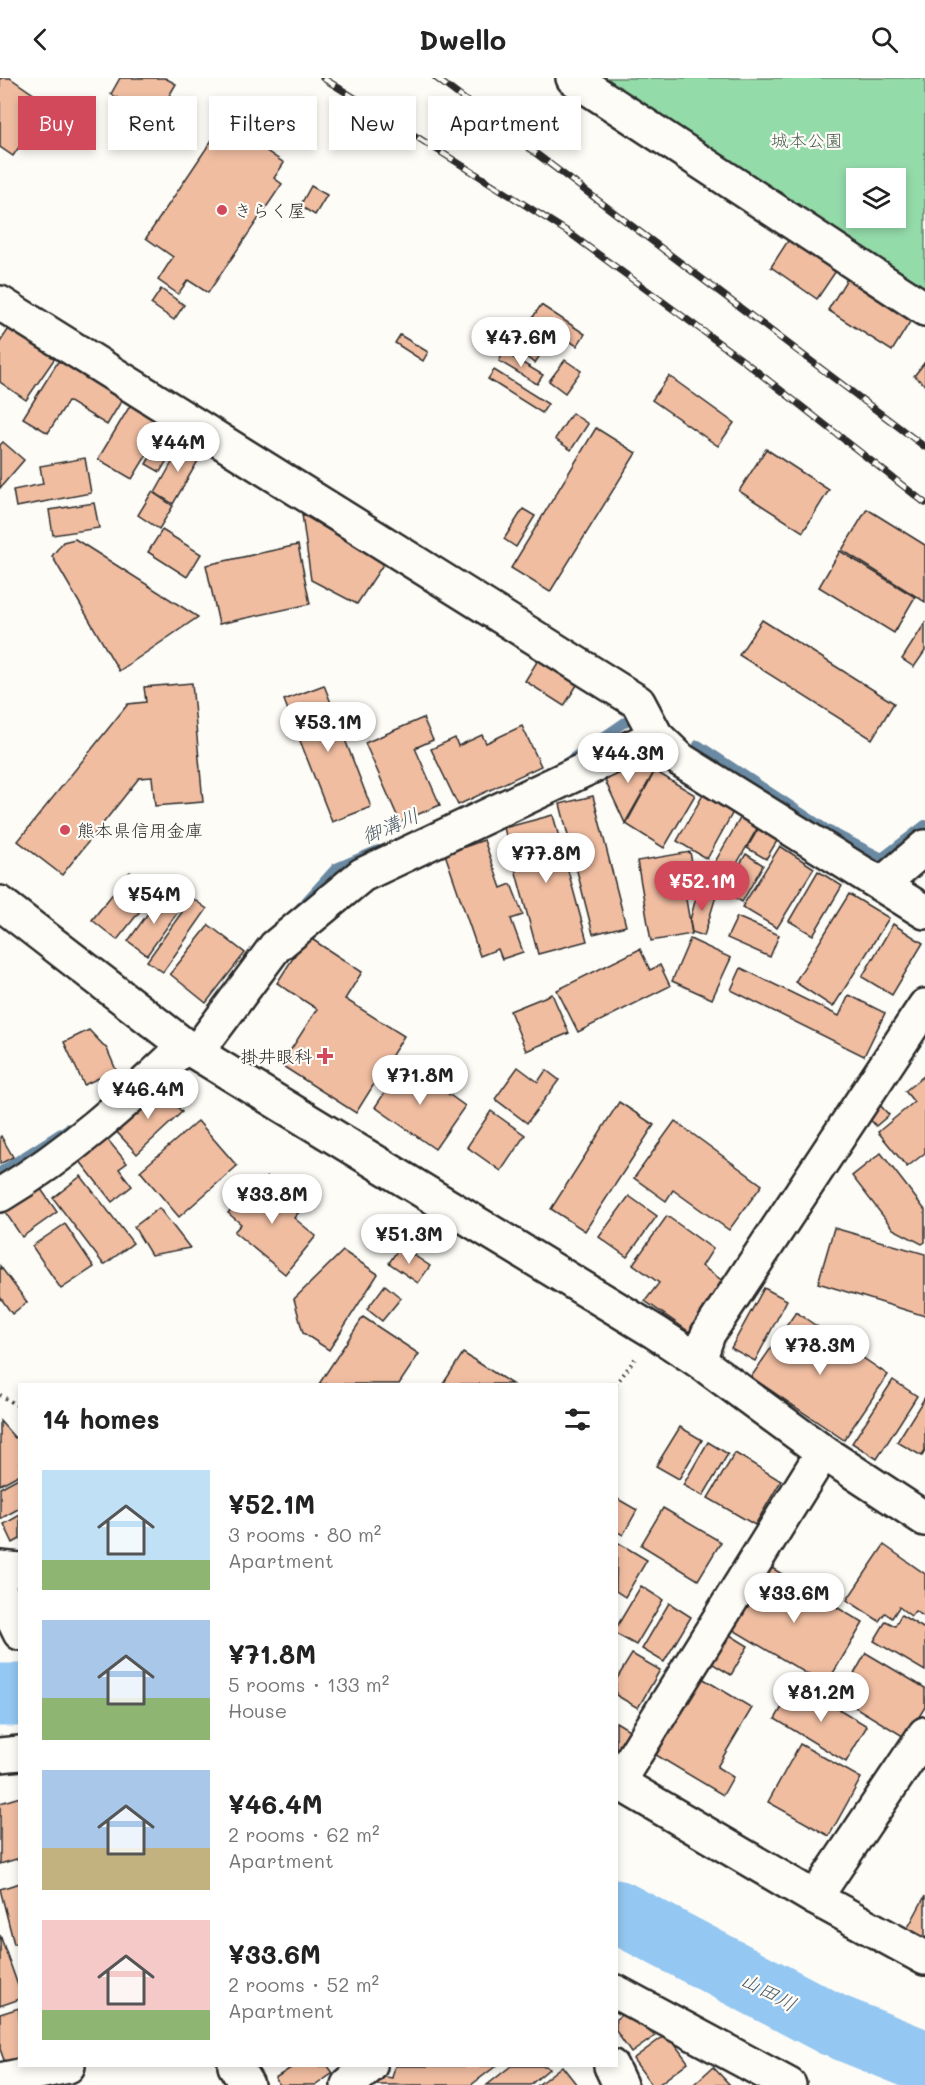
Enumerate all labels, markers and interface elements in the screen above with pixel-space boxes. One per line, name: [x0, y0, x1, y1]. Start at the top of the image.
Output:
text: Dwello: [419, 22, 506, 57]
icon: back: [24, 23, 57, 56]
icon: search: [868, 23, 901, 56]
chip: Buy: [18, 96, 96, 150]
chip: Rent: [108, 96, 197, 150]
chip: Filters: [209, 96, 317, 150]
chip: New: [329, 96, 416, 150]
chip: Apartment: [428, 96, 581, 150]
park label: 城本公園: [771, 128, 843, 152]
map controls: [846, 168, 906, 228]
button: layers: [846, 168, 906, 228]
place label: きらく屋: [234, 198, 306, 222]
marker: きらく屋: [215, 203, 229, 217]
pin: ¥47.6M: [472, 317, 570, 368]
text: ¥47.6M: [485, 323, 557, 349]
pin: ¥44M: [142, 422, 214, 473]
text: ¥44M: [151, 428, 205, 454]
pin: ¥53.1M: [279, 702, 377, 753]
text: ¥53.1M: [294, 708, 362, 734]
pin: ¥44.3M: [579, 733, 677, 784]
text: ¥44.3M: [592, 739, 664, 765]
water label: 御溝川: [357, 801, 423, 849]
place label: 熊本県信用金庫: [77, 818, 203, 842]
marker: 熊本県信用金庫: [58, 823, 72, 837]
pin: ¥77.8M: [497, 833, 595, 884]
text: ¥77.8M: [511, 839, 581, 865]
pin: ¥52.1M: [653, 861, 751, 912]
text: ¥52.1M: [668, 867, 736, 893]
pin: ¥54M: [118, 874, 190, 925]
text: ¥54M: [127, 880, 181, 906]
place label: 掛井眼科: [240, 1044, 312, 1068]
marker: 掛井眼科: [316, 1047, 334, 1065]
pin: ¥71.8M: [371, 1055, 469, 1106]
text: ¥71.8M: [386, 1061, 454, 1087]
pin: ¥46.4M: [99, 1069, 197, 1120]
text: ¥46.4M: [112, 1075, 184, 1101]
pin: ¥33.8M: [223, 1174, 321, 1225]
text: ¥33.8M: [236, 1180, 308, 1206]
pin: ¥51.3M: [360, 1214, 458, 1265]
text: ¥51.3M: [375, 1220, 443, 1246]
pin: ¥78.3M: [771, 1325, 869, 1376]
text: ¥78.3M: [785, 1331, 855, 1357]
text: 14 homes: [42, 1402, 160, 1436]
icon: filters: [561, 1403, 594, 1436]
text: ¥52.1M: [228, 1487, 315, 1521]
icon: home: [90, 1494, 162, 1566]
text: 3 rooms · 80 m²: [228, 1521, 381, 1547]
text: Apartment: [228, 1547, 334, 1573]
pin: ¥33.6M: [745, 1573, 843, 1624]
text: ¥33.6M: [758, 1579, 830, 1605]
text: ¥71.8M: [228, 1637, 316, 1671]
icon: home: [90, 1644, 162, 1716]
text: 5 rooms · 133 m²: [228, 1671, 389, 1697]
pin: ¥81.2M: [772, 1672, 870, 1723]
text: ¥81.2M: [787, 1678, 855, 1704]
text: House: [228, 1697, 287, 1723]
text: ¥46.4M: [228, 1787, 323, 1821]
icon: home: [90, 1794, 162, 1866]
text: 2 rooms · 62 m²: [228, 1821, 380, 1847]
text: Apartment: [228, 1847, 334, 1873]
text: ¥33.6M: [228, 1937, 321, 1971]
icon: home: [90, 1944, 162, 2016]
water label: 山田川: [736, 1965, 802, 2017]
text: 2 rooms · 52 m²: [228, 1971, 379, 1997]
text: Apartment: [228, 1997, 334, 2023]

